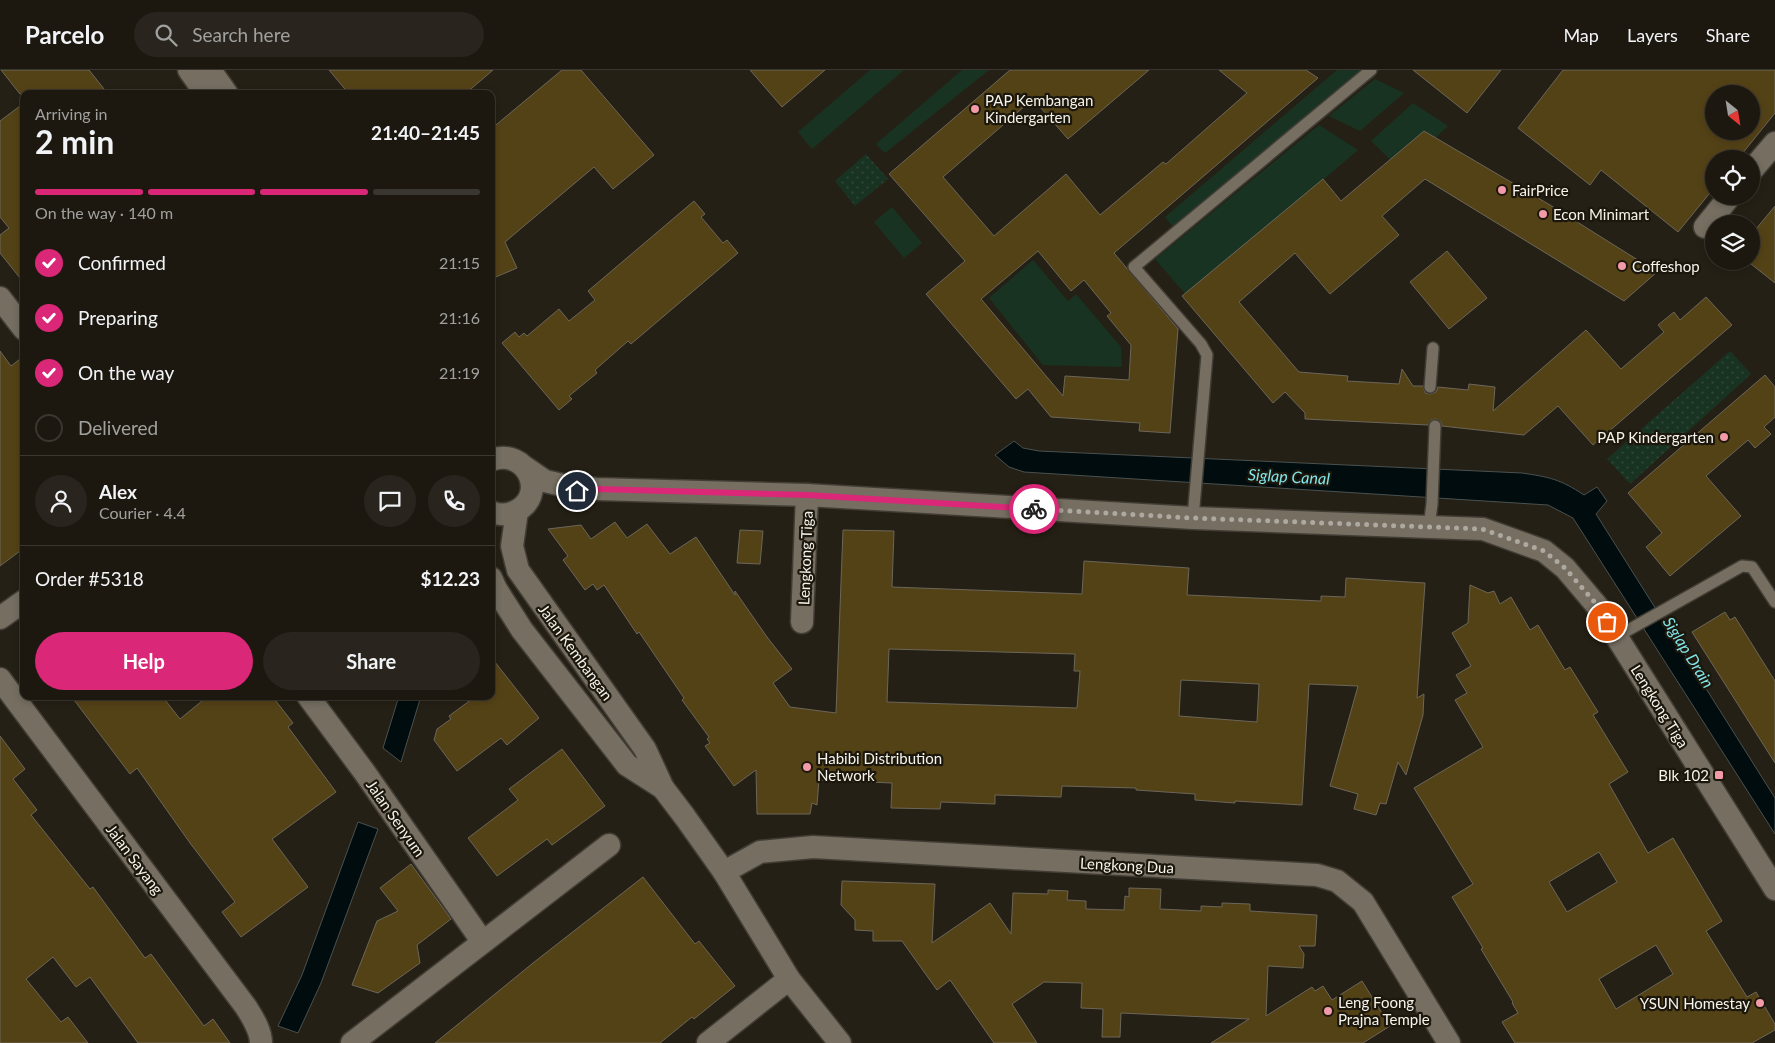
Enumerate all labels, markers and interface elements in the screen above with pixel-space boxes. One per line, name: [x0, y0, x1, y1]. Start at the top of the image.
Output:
search box: [134, 12, 484, 57]
text: Parcelo: [25, 20, 104, 49]
icon: search: [152, 21, 180, 49]
text: Search here: [192, 23, 290, 46]
text: Map: [1563, 24, 1599, 46]
text: Layers: [1627, 24, 1678, 46]
text: Share: [1706, 24, 1750, 46]
north arrow: [1705, 85, 1760, 140]
map controls: [1705, 85, 1760, 270]
place label: PAP Kembangan Kindergarten: [985, 91, 1093, 126]
marker: PAP Kembangan Kindergarten: [969, 103, 981, 115]
text: Arriving in: [35, 104, 108, 123]
text: 21:40–21:45: [371, 121, 480, 144]
text: 2 min: [35, 122, 114, 161]
button: locate: [1705, 150, 1760, 205]
place label: FairPrice: [1512, 181, 1569, 199]
marker: FairPrice: [1496, 184, 1508, 196]
text: On the way · 140 m: [35, 203, 173, 222]
place label: Econ Minimart: [1553, 205, 1650, 223]
marker: Econ Minimart: [1537, 208, 1549, 220]
button: layers: [1705, 215, 1760, 270]
icon: check: [35, 249, 63, 277]
text: Confirmed: [78, 251, 166, 274]
text: 21:15: [439, 253, 480, 272]
place label: Coffeshop: [1632, 257, 1700, 275]
marker: Coffeshop: [1616, 260, 1628, 272]
icon: check: [35, 304, 63, 332]
text: Preparing: [78, 306, 158, 329]
text: 21:16: [439, 308, 480, 327]
icon: check: [35, 359, 63, 387]
text: On the way: [78, 361, 174, 384]
text: 21:19: [439, 363, 480, 382]
text: Delivered: [78, 416, 158, 439]
place label: PAP Kindergarten: [1597, 428, 1714, 446]
marker: PAP Kindergarten: [1718, 431, 1730, 443]
water label: Siglap Canal: [1248, 464, 1331, 488]
pin: [556, 470, 598, 512]
button: person: [35, 475, 87, 527]
button: chat: [364, 475, 416, 527]
button: phone: [428, 475, 480, 527]
icon: home: [563, 477, 591, 505]
text: Alex: [99, 480, 137, 503]
courier: [1009, 484, 1059, 534]
icon: bike: [1020, 495, 1048, 523]
text: Courier · 4.4: [99, 503, 186, 522]
street label: Lengkong Tiga: [794, 511, 816, 605]
text: Order #5318: [35, 567, 144, 590]
text: $12.23: [420, 567, 480, 590]
street label: Jalan Kembangan: [535, 601, 617, 703]
pin: [1586, 601, 1628, 643]
icon: bag: [1593, 608, 1621, 636]
water label: Siglap Drain: [1660, 613, 1718, 691]
button: Help: [35, 632, 253, 690]
button: Share: [263, 632, 480, 690]
street label: Lengkong Tiga: [1627, 661, 1693, 751]
place label: Habibi Distribution Network: [817, 749, 942, 784]
marker: Habibi Distribution Network: [801, 761, 813, 773]
place label: Blk 102: [1658, 766, 1709, 784]
marker: Blk 102: [1713, 769, 1725, 781]
street label: Jalan Senyum: [363, 776, 429, 860]
street label: Jalan Sayang: [103, 820, 167, 898]
street label: Lengkong Dua: [1080, 854, 1174, 876]
place label: Leng Foong Prajna Temple: [1338, 993, 1430, 1028]
place label: YSUN Homestay: [1640, 994, 1750, 1012]
marker: YSUN Homestay: [1754, 997, 1766, 1009]
marker: Leng Foong Prajna Temple: [1322, 1005, 1334, 1017]

